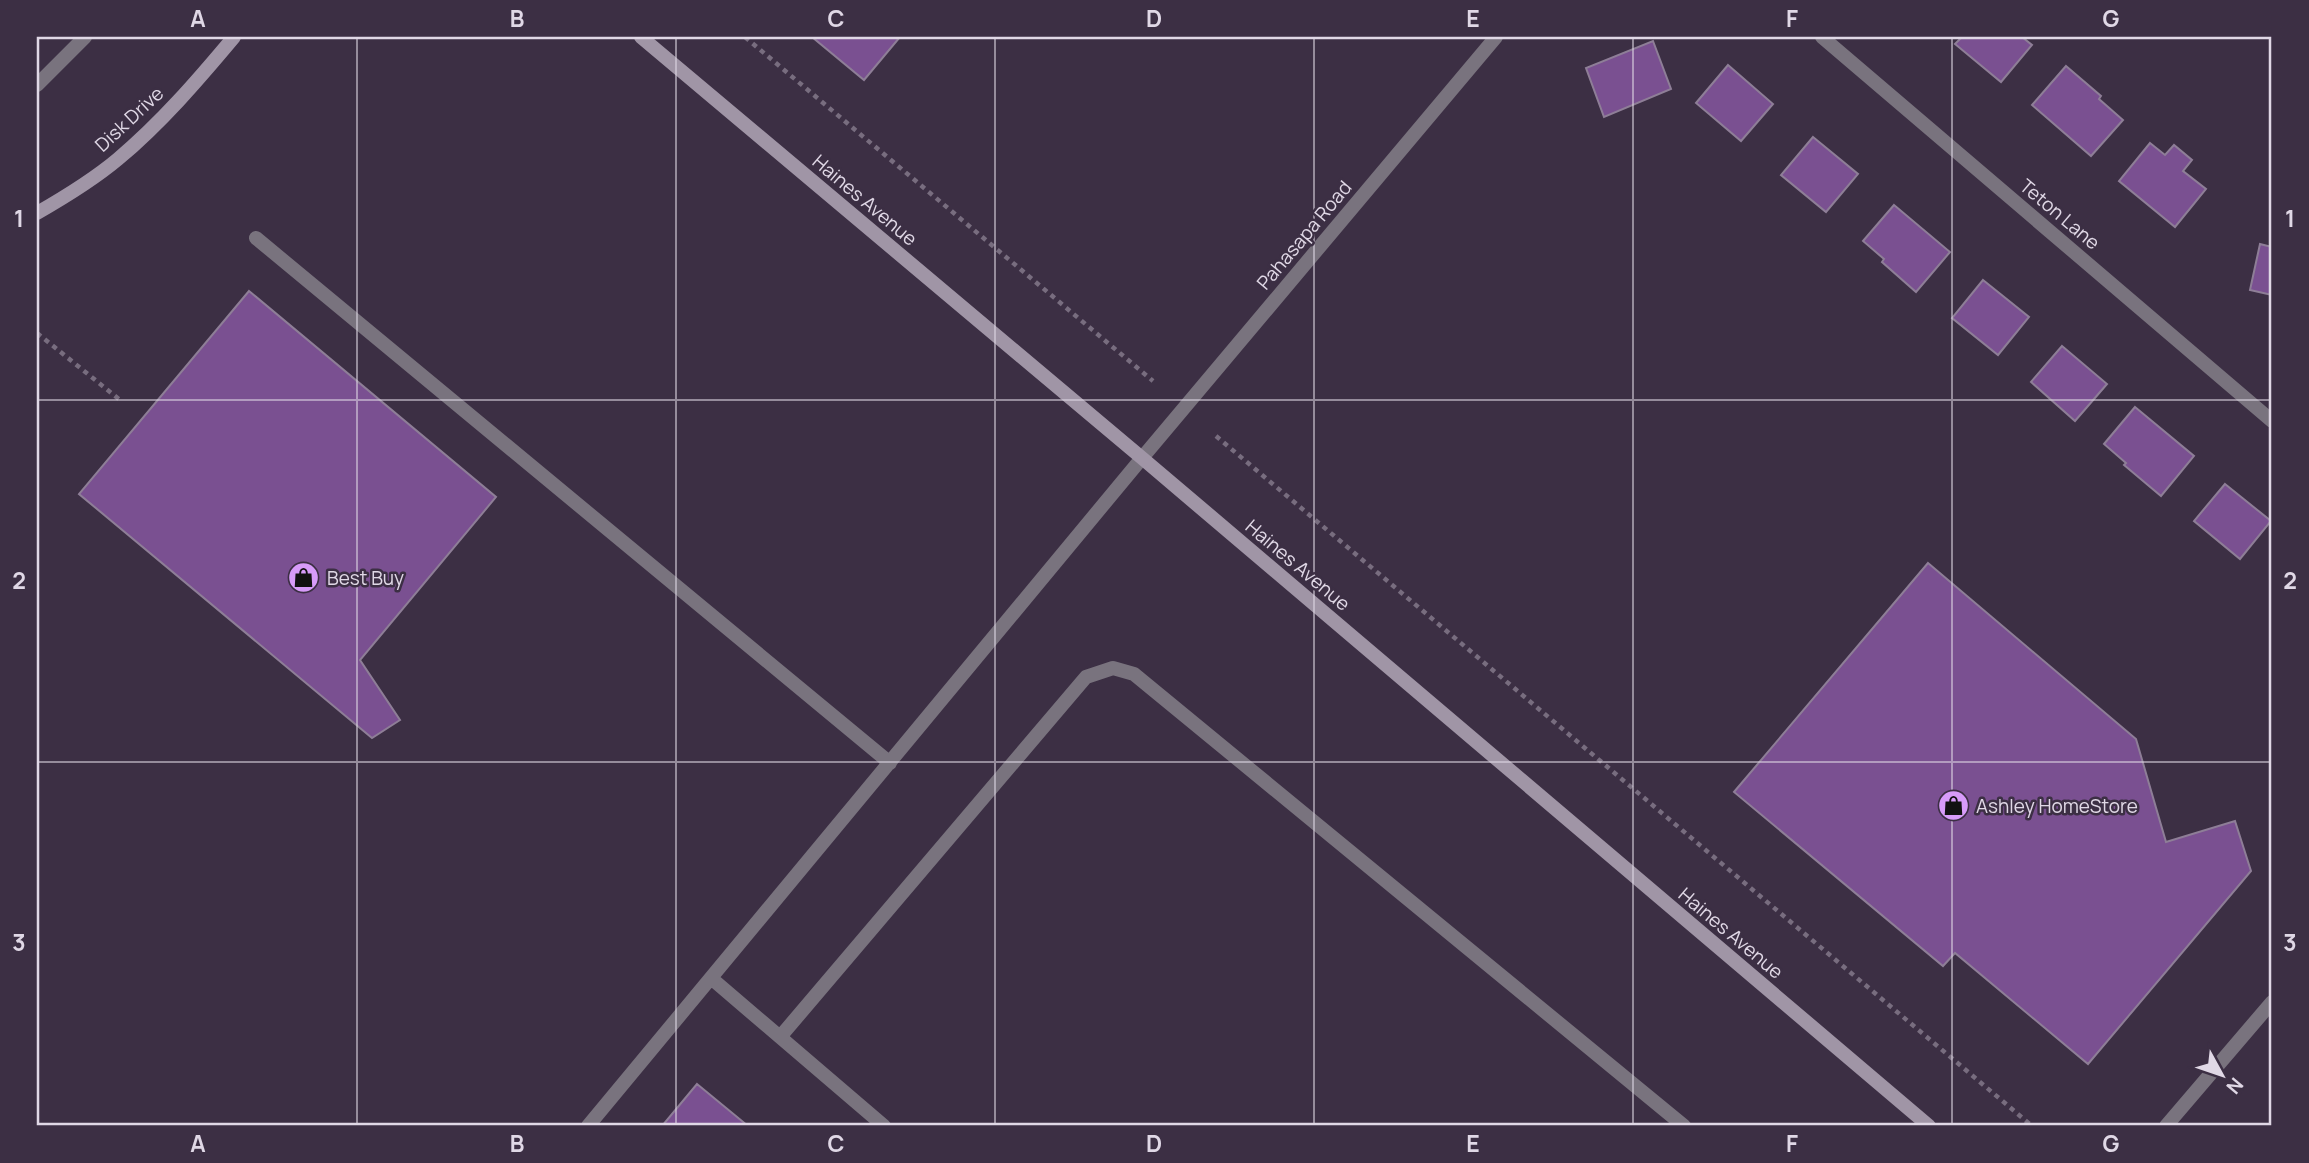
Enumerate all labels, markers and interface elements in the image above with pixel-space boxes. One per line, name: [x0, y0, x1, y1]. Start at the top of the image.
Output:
text: A: [190, 2, 206, 34]
text: B: [510, 2, 524, 34]
text: C: [828, 2, 845, 34]
text: D: [1146, 2, 1162, 34]
text: E: [1466, 2, 1480, 34]
text: F: [1786, 2, 1798, 34]
text: G: [2103, 2, 2120, 34]
street label: Disk Drive: [89, 81, 169, 157]
street label: Haines Avenue: [807, 149, 923, 251]
street label: Teton Lane: [2014, 173, 2106, 255]
street label: Pahasapa Road: [1251, 175, 1357, 295]
text: 1: [14, 202, 24, 234]
text: 1: [2285, 202, 2295, 234]
street label: Haines Avenue: [1240, 514, 1356, 616]
shop icon: Best Buy: [287, 561, 321, 595]
text: 2: [12, 564, 26, 596]
text: 2: [2283, 564, 2297, 596]
place label: Best Buy: [327, 565, 404, 591]
shop icon: Ashley HomeStore: [1936, 789, 1970, 823]
place label: Ashley HomeStore: [1976, 793, 2138, 819]
street label: Haines Avenue: [1673, 882, 1789, 984]
text: 3: [12, 926, 26, 958]
text: 3: [2283, 926, 2297, 958]
north arrow: [2186, 1040, 2256, 1110]
text: N: [2221, 1072, 2249, 1100]
text: A: [190, 1127, 206, 1159]
text: B: [510, 1127, 524, 1159]
text: C: [828, 1127, 845, 1159]
text: D: [1146, 1127, 1162, 1159]
text: E: [1466, 1127, 1480, 1159]
text: F: [1786, 1127, 1798, 1159]
text: G: [2103, 1127, 2120, 1159]

